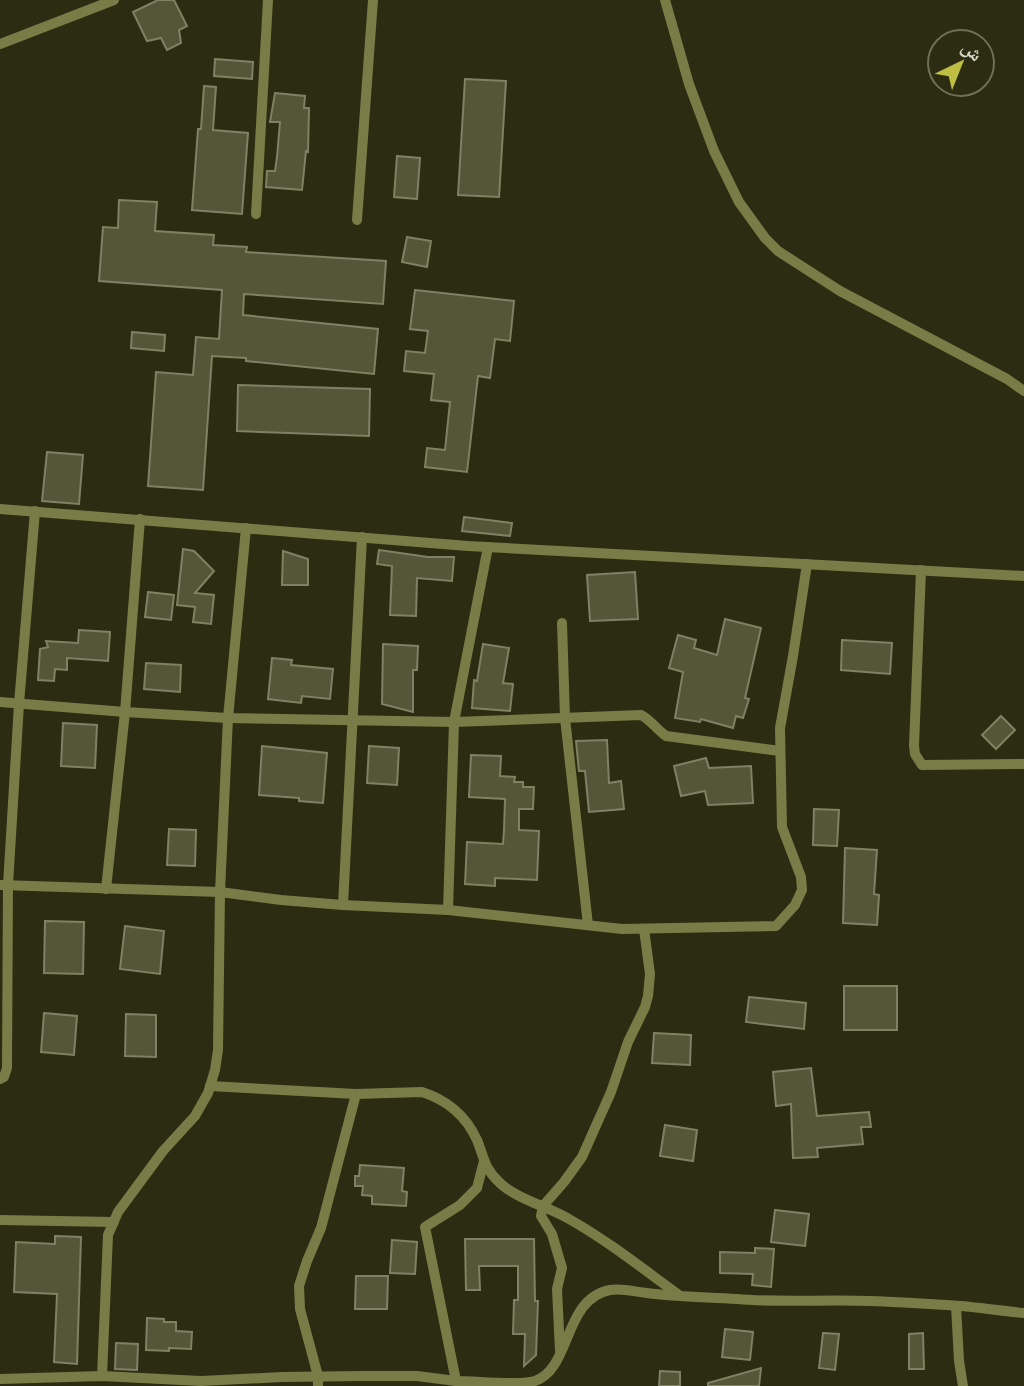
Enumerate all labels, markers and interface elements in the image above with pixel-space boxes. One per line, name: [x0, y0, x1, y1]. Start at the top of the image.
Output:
north arrow: [926, 28, 996, 98]
text: ش: [957, 36, 987, 66]

